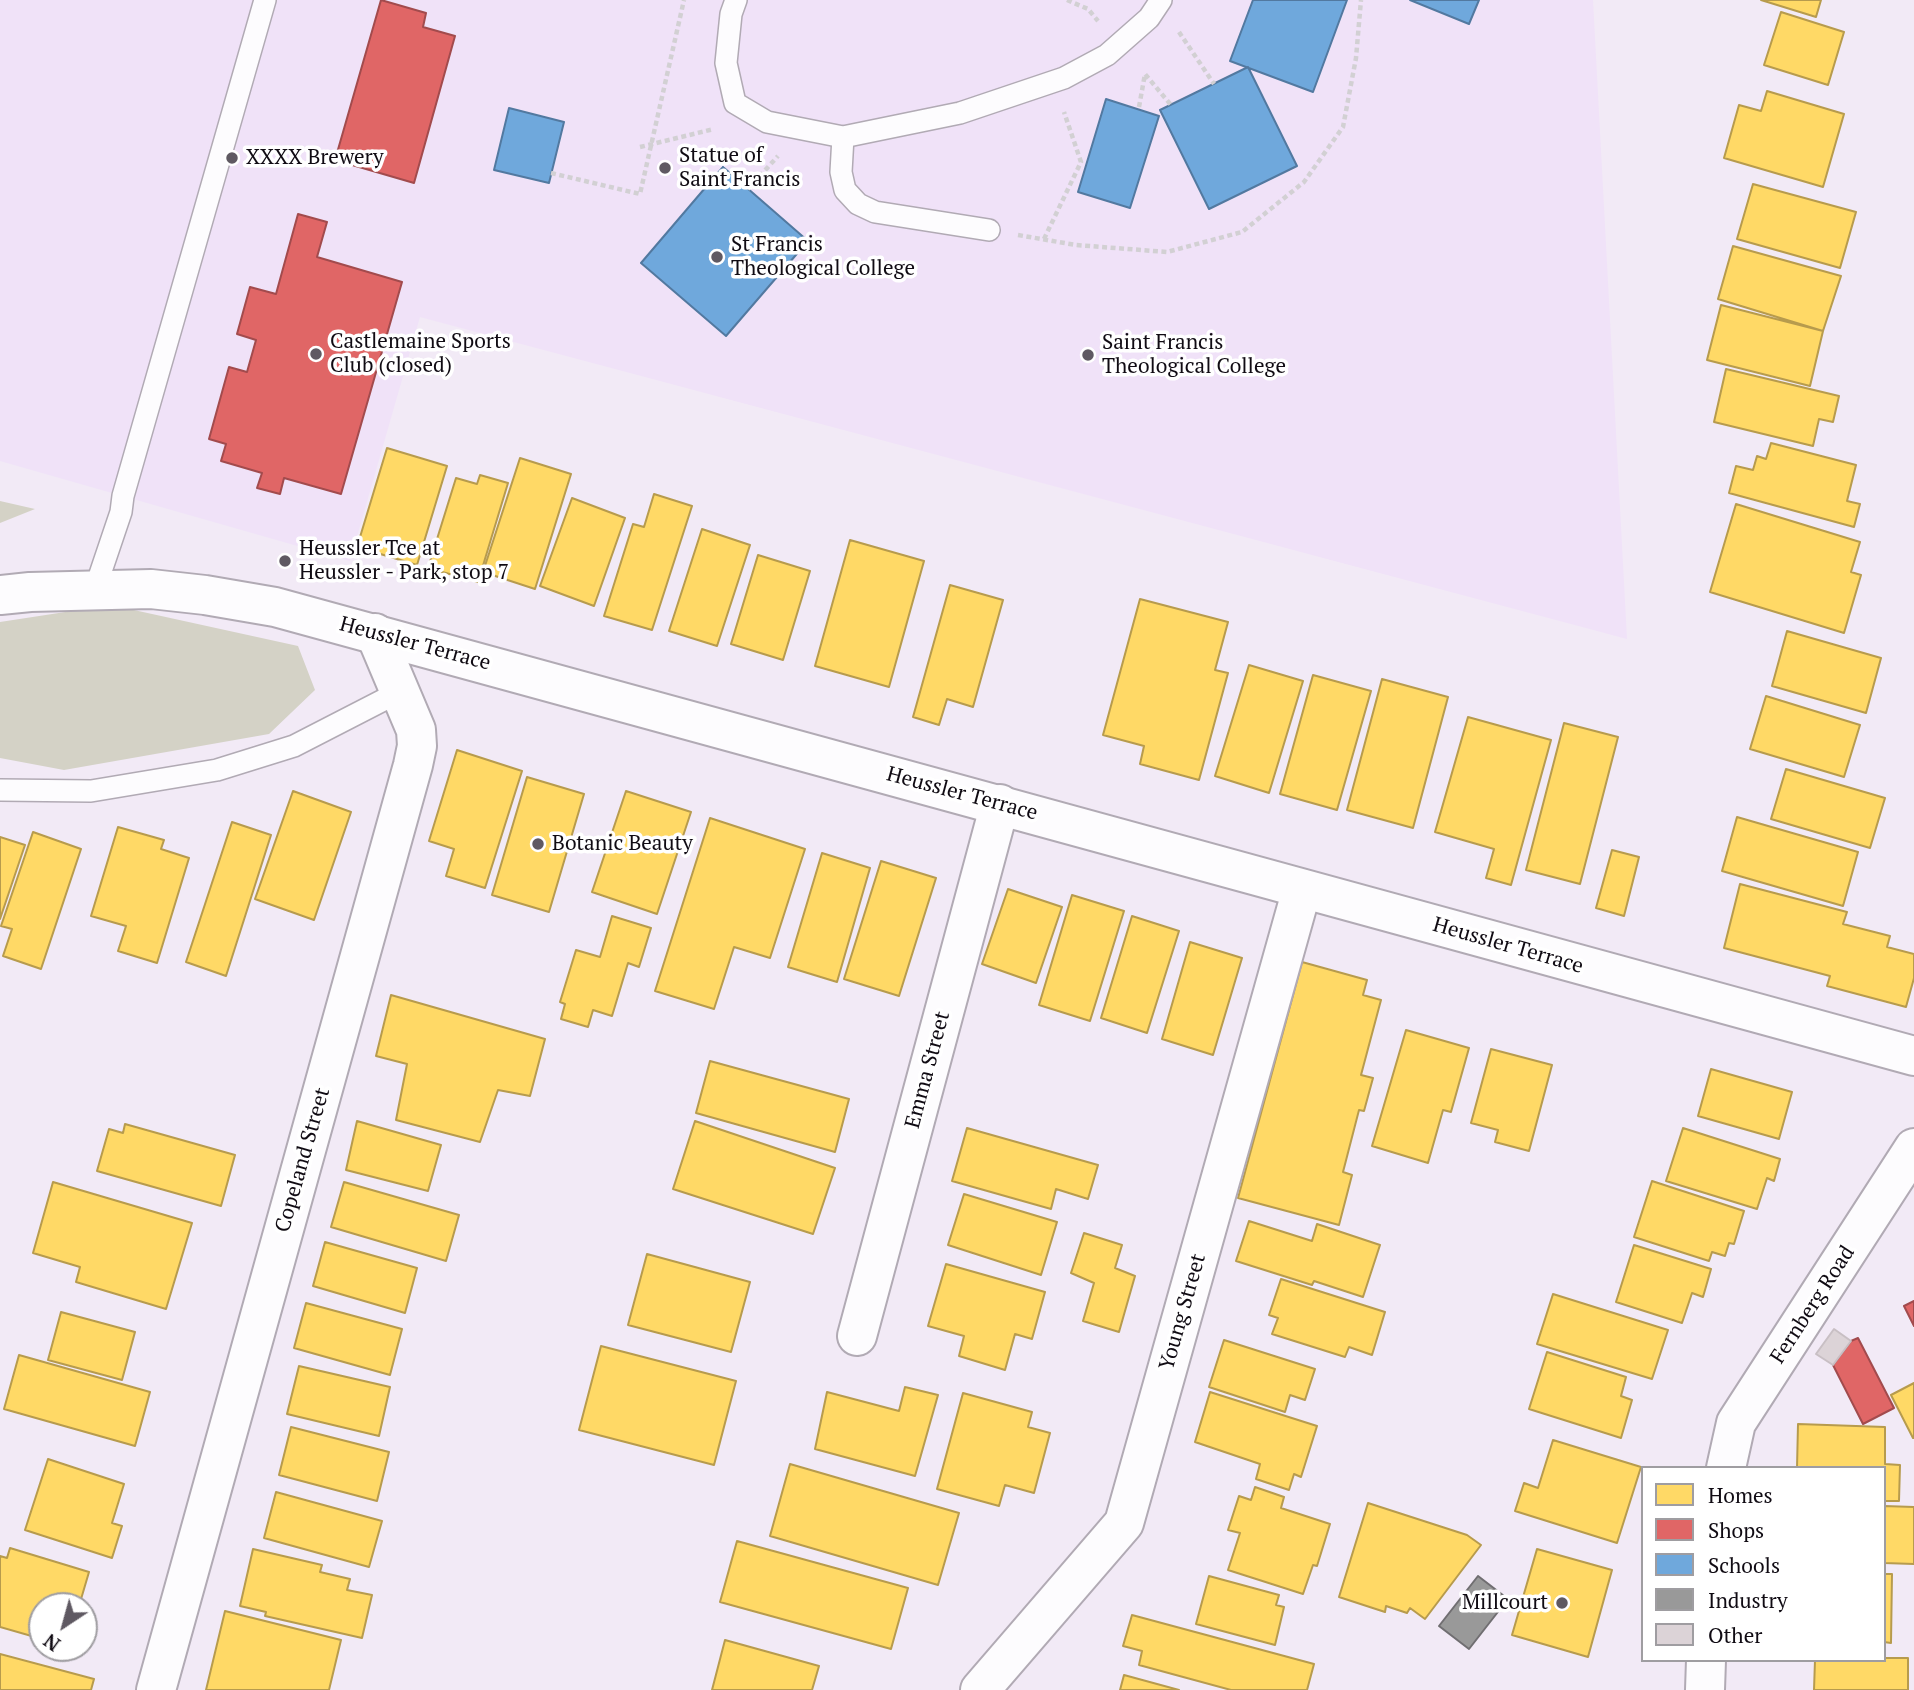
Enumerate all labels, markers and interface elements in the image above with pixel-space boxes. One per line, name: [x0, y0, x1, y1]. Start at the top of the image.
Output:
place label: Statue of Saint Francis: [679, 143, 800, 193]
place label: XXXX Brewery: [246, 145, 384, 171]
marker: XXXX Brewery: [224, 150, 240, 166]
marker: Statue of Saint Francis: [657, 160, 673, 176]
place label: St Francis Theological College: [731, 232, 915, 282]
marker: St Francis Theological College: [709, 249, 725, 265]
place label: Castlemaine Sports Club (closed): [330, 329, 511, 379]
place label: Saint Francis Theological College: [1102, 330, 1286, 380]
marker: Castlemaine Sports Club (closed): [308, 346, 324, 362]
marker: Saint Francis Theological College: [1080, 347, 1096, 363]
place label: Heussler Tce at Heussler - Park, stop 7: [299, 536, 509, 586]
marker: Heussler Tce at Heussler - Park, stop 7: [277, 553, 293, 569]
street label: Heussler Terrace: [337, 612, 493, 676]
street label: Heussler Terrace: [884, 762, 1040, 826]
place label: Botanic Beauty: [552, 831, 693, 857]
marker: Botanic Beauty: [530, 836, 546, 852]
street label: Heussler Terrace: [1430, 913, 1586, 979]
street label: Emma Street: [900, 1009, 956, 1131]
street label: Copeland Street: [270, 1085, 336, 1235]
street label: Fernberg Road: [1766, 1241, 1860, 1369]
street label: Young Street: [1154, 1251, 1212, 1373]
legend: [1641, 1466, 1886, 1662]
text: Homes: [1708, 1481, 1773, 1509]
text: Shops: [1708, 1516, 1764, 1544]
text: Schools: [1708, 1551, 1780, 1579]
text: Industry: [1708, 1586, 1788, 1614]
place label: Millcourt: [1462, 1590, 1548, 1616]
north arrow: [28, 1592, 98, 1662]
marker: Millcourt: [1554, 1595, 1570, 1611]
text: Other: [1708, 1621, 1762, 1649]
text: N: [38, 1628, 65, 1657]

